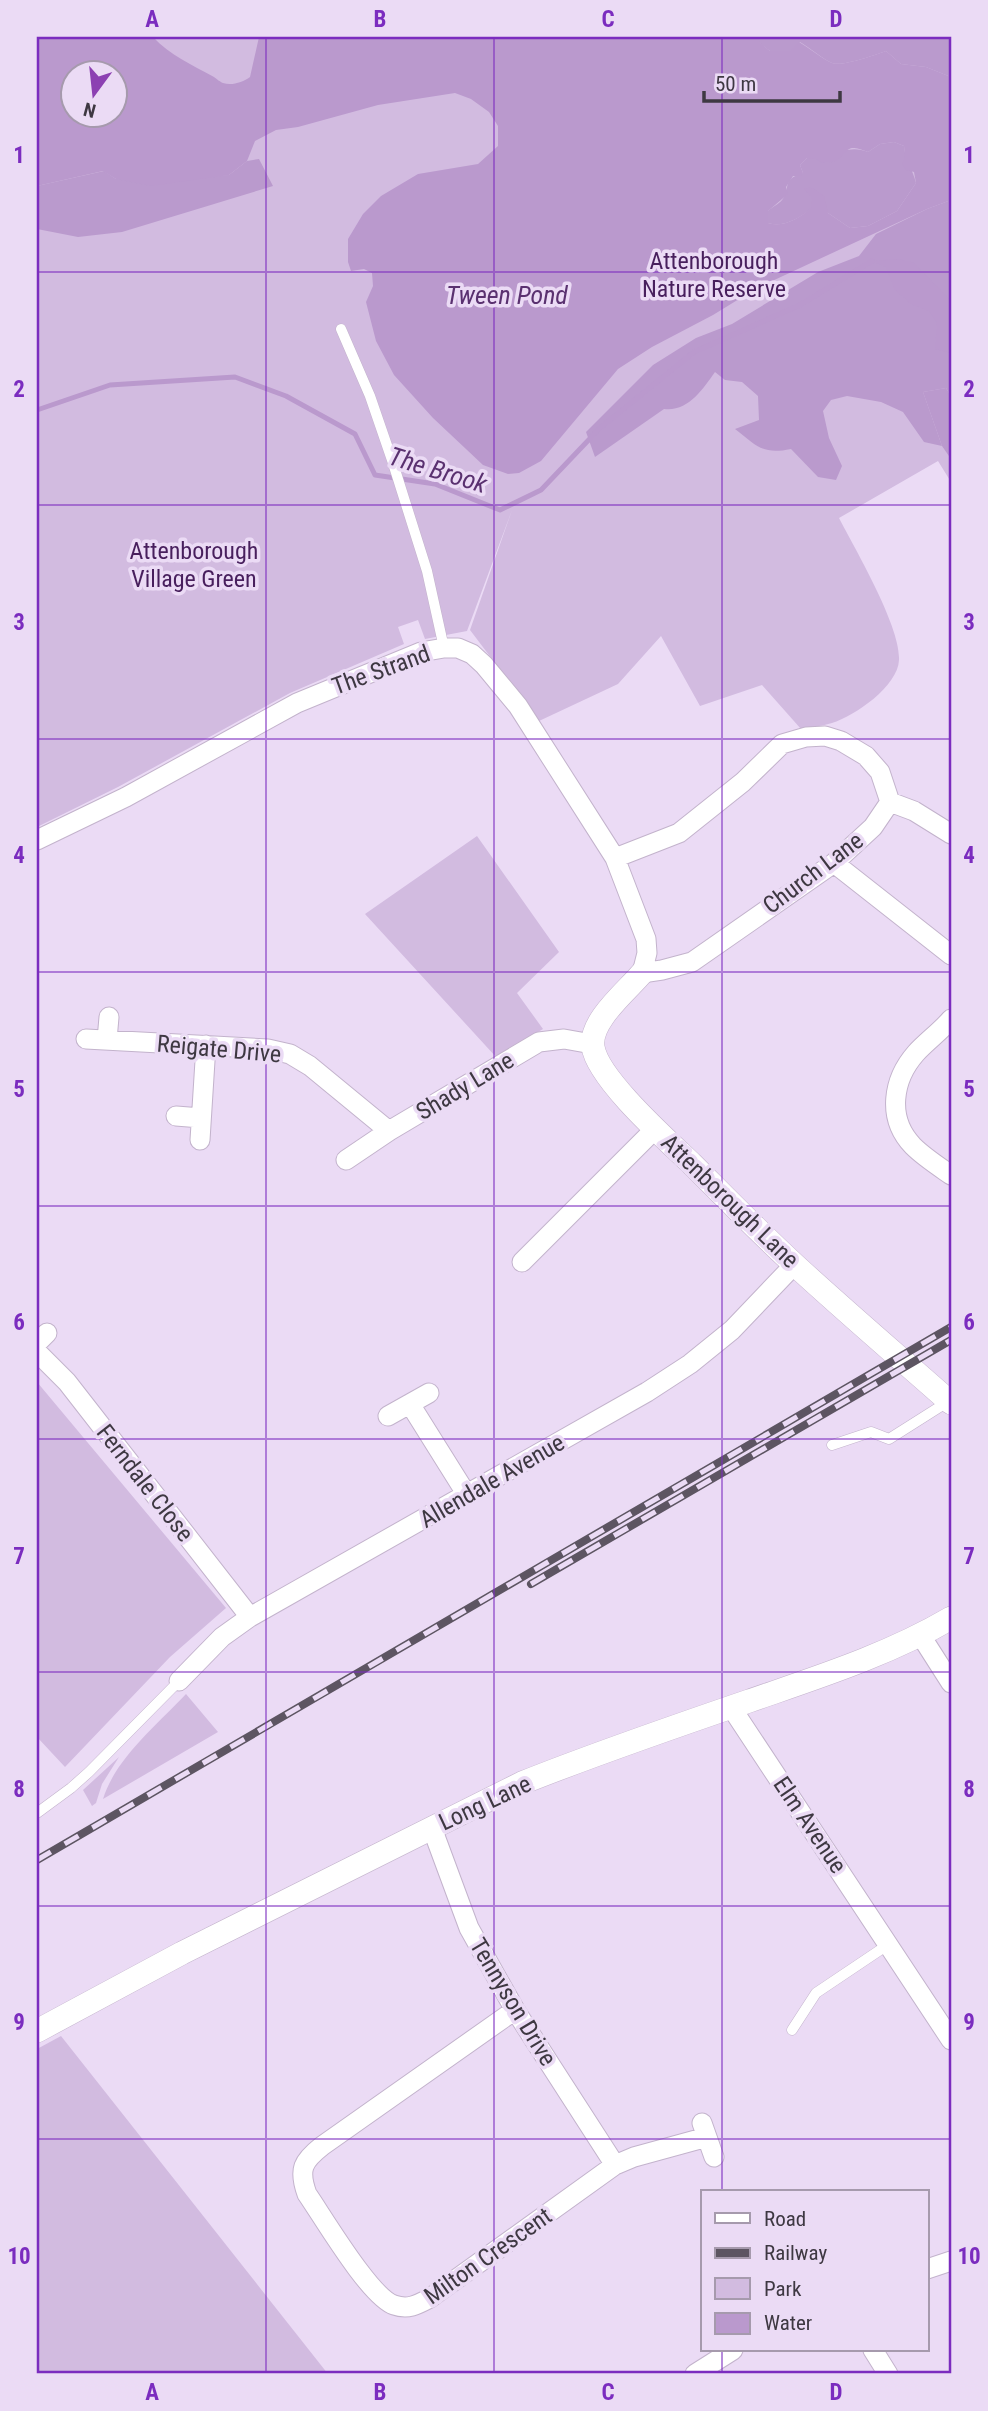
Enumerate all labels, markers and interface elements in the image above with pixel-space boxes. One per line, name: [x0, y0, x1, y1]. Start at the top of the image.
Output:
text: A: [145, 6, 159, 33]
text: B: [374, 6, 386, 33]
text: C: [601, 6, 615, 33]
text: D: [830, 6, 843, 33]
north arrow: [60, 60, 130, 130]
scale bar: [704, 60, 841, 104]
text: 50 m: [715, 72, 756, 96]
text: N: [81, 97, 98, 123]
text: 1: [13, 142, 25, 169]
text: 1: [963, 142, 975, 169]
park label: Attenborough Nature Reserve: [642, 247, 786, 303]
water label: Tween Pond: [446, 280, 568, 310]
text: 2: [13, 376, 25, 403]
text: 2: [963, 376, 975, 403]
water label: The Brook: [385, 441, 491, 499]
park label: Attenborough Village Green: [130, 537, 258, 593]
text: 3: [13, 609, 25, 636]
text: 3: [963, 609, 975, 636]
street label: The Strand: [328, 639, 434, 701]
street label: Church Lane: [758, 826, 868, 920]
text: 4: [13, 842, 25, 869]
text: 4: [963, 842, 975, 869]
street label: Reigate Drive: [156, 1030, 282, 1068]
street label: Shady Lane: [411, 1046, 519, 1126]
text: 5: [13, 1076, 25, 1103]
text: 5: [963, 1076, 975, 1103]
street label: Attenborough Lane: [656, 1128, 804, 1274]
text: 6: [13, 1309, 25, 1336]
text: 6: [963, 1309, 975, 1336]
street label: Ferndale Close: [91, 1419, 199, 1547]
street label: Allendale Avenue: [415, 1428, 569, 1534]
text: 7: [13, 1543, 25, 1570]
text: 7: [963, 1543, 975, 1570]
street label: Long Lane: [435, 1770, 535, 1836]
street label: Elm Avenue: [768, 1772, 852, 1878]
text: 8: [13, 1776, 25, 1803]
text: 8: [963, 1776, 975, 1803]
street label: Tennyson Drive: [464, 1933, 562, 2071]
text: 9: [13, 2009, 25, 2036]
text: 9: [963, 2009, 975, 2036]
legend: [701, 2190, 928, 2352]
street label: Milton Crescent: [419, 2202, 557, 2310]
text: Road: [764, 2207, 806, 2231]
text: Railway: [764, 2241, 827, 2265]
text: 10: [7, 2243, 31, 2270]
text: 10: [957, 2243, 981, 2270]
text: Park: [764, 2277, 802, 2301]
text: Water: [764, 2311, 812, 2335]
text: A: [145, 2379, 159, 2406]
text: B: [374, 2379, 386, 2406]
text: C: [601, 2379, 615, 2406]
text: D: [830, 2379, 843, 2406]

